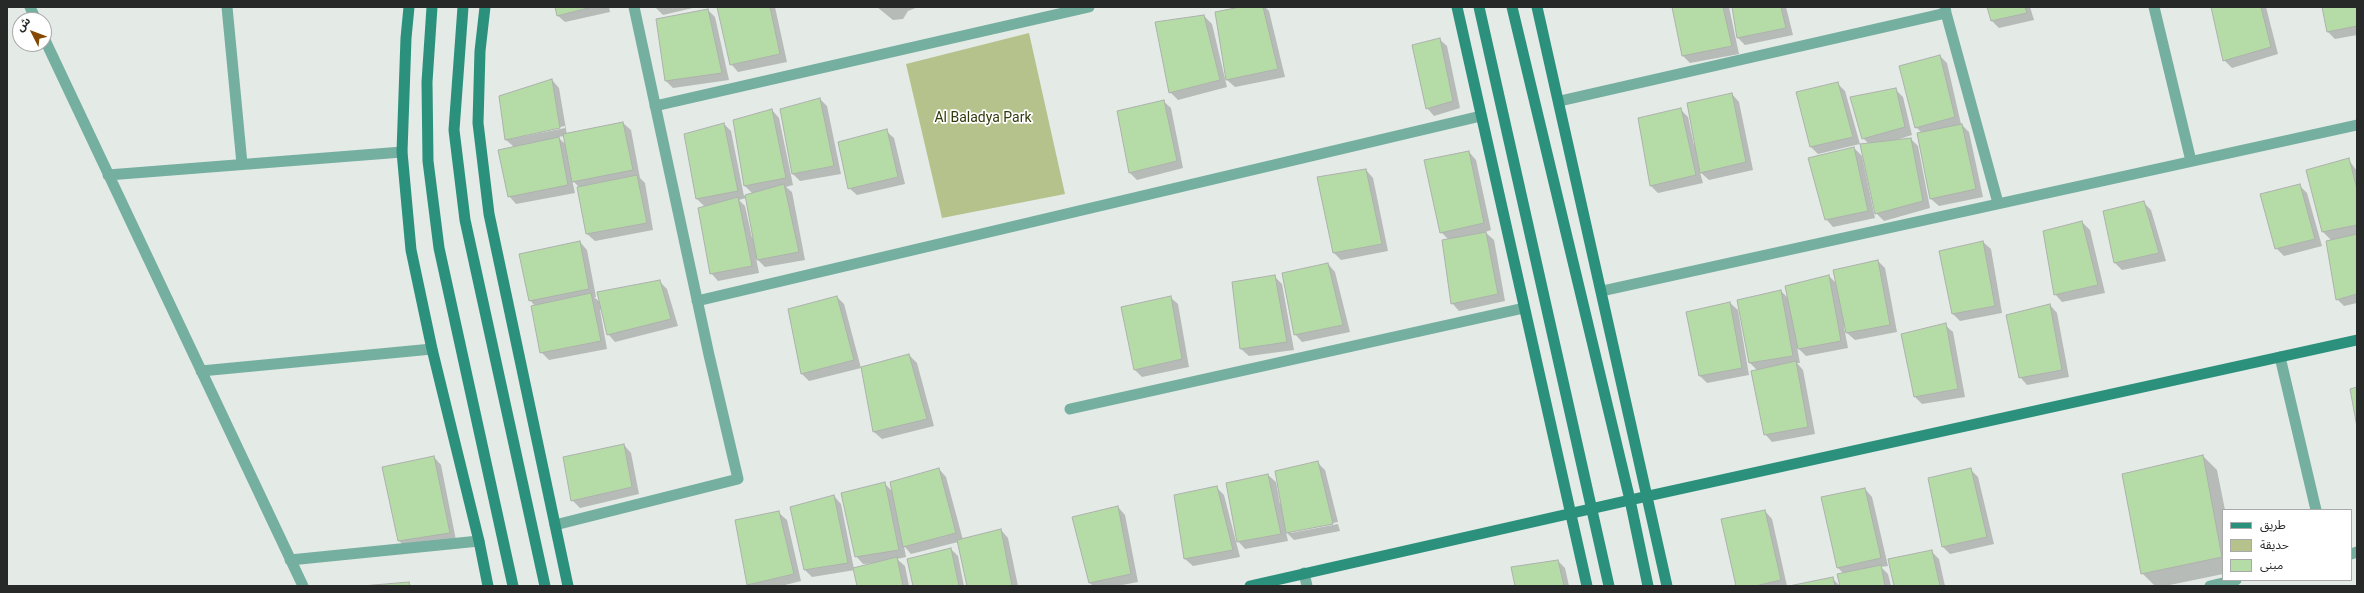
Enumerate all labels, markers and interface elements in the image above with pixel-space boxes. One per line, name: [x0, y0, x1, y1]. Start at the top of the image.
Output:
north arrow: [12, 12, 52, 52]
text: ش: [14, 14, 33, 34]
park label: Al Baladya Park: [934, 110, 1032, 126]
legend: [2222, 509, 2352, 581]
text: طريق: [2260, 518, 2286, 532]
text: حديقة: [2260, 538, 2289, 552]
text: مبنى: [2260, 558, 2283, 572]

